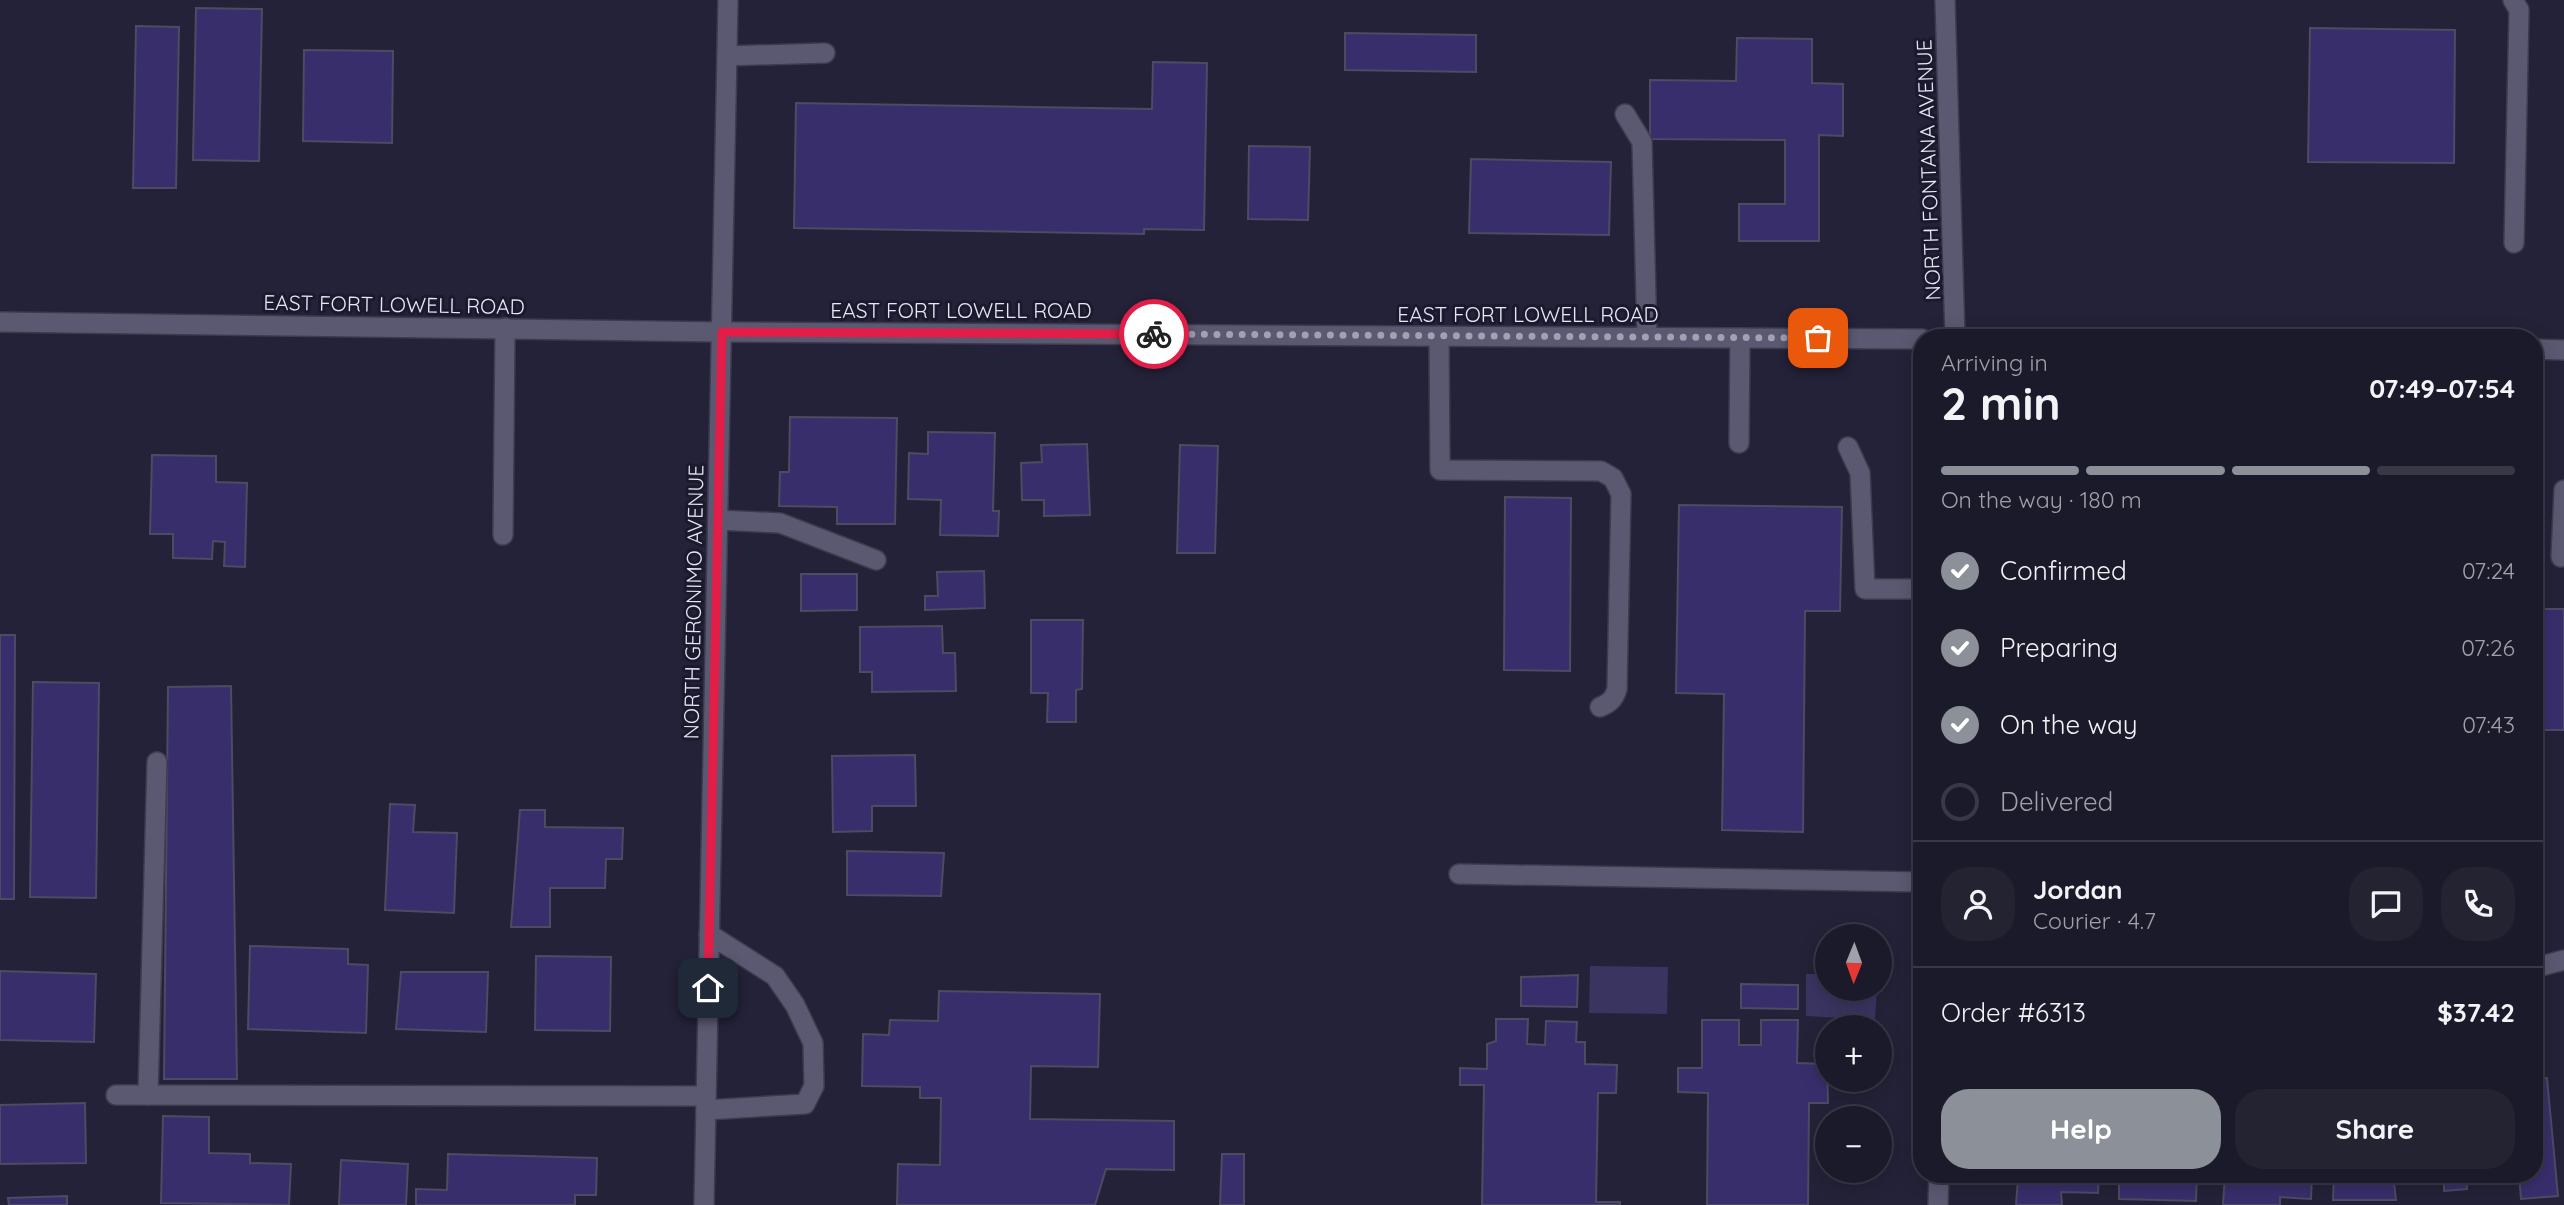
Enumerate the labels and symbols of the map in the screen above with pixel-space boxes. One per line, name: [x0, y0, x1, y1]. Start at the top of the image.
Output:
street label: NORTH FONTANA AVENUE: [1910, 39, 1946, 301]
street label: EAST FORT LOWELL ROAD: [263, 289, 525, 319]
street label: EAST FORT LOWELL ROAD: [830, 297, 1092, 323]
courier: [1119, 299, 1189, 369]
street label: EAST FORT LOWELL ROAD: [1397, 301, 1659, 327]
pin: [1788, 308, 1848, 368]
street label: NORTH GERONIMO AVENUE: [678, 464, 708, 740]
north arrow: [1815, 924, 1892, 1001]
pin: [678, 958, 738, 1018]

